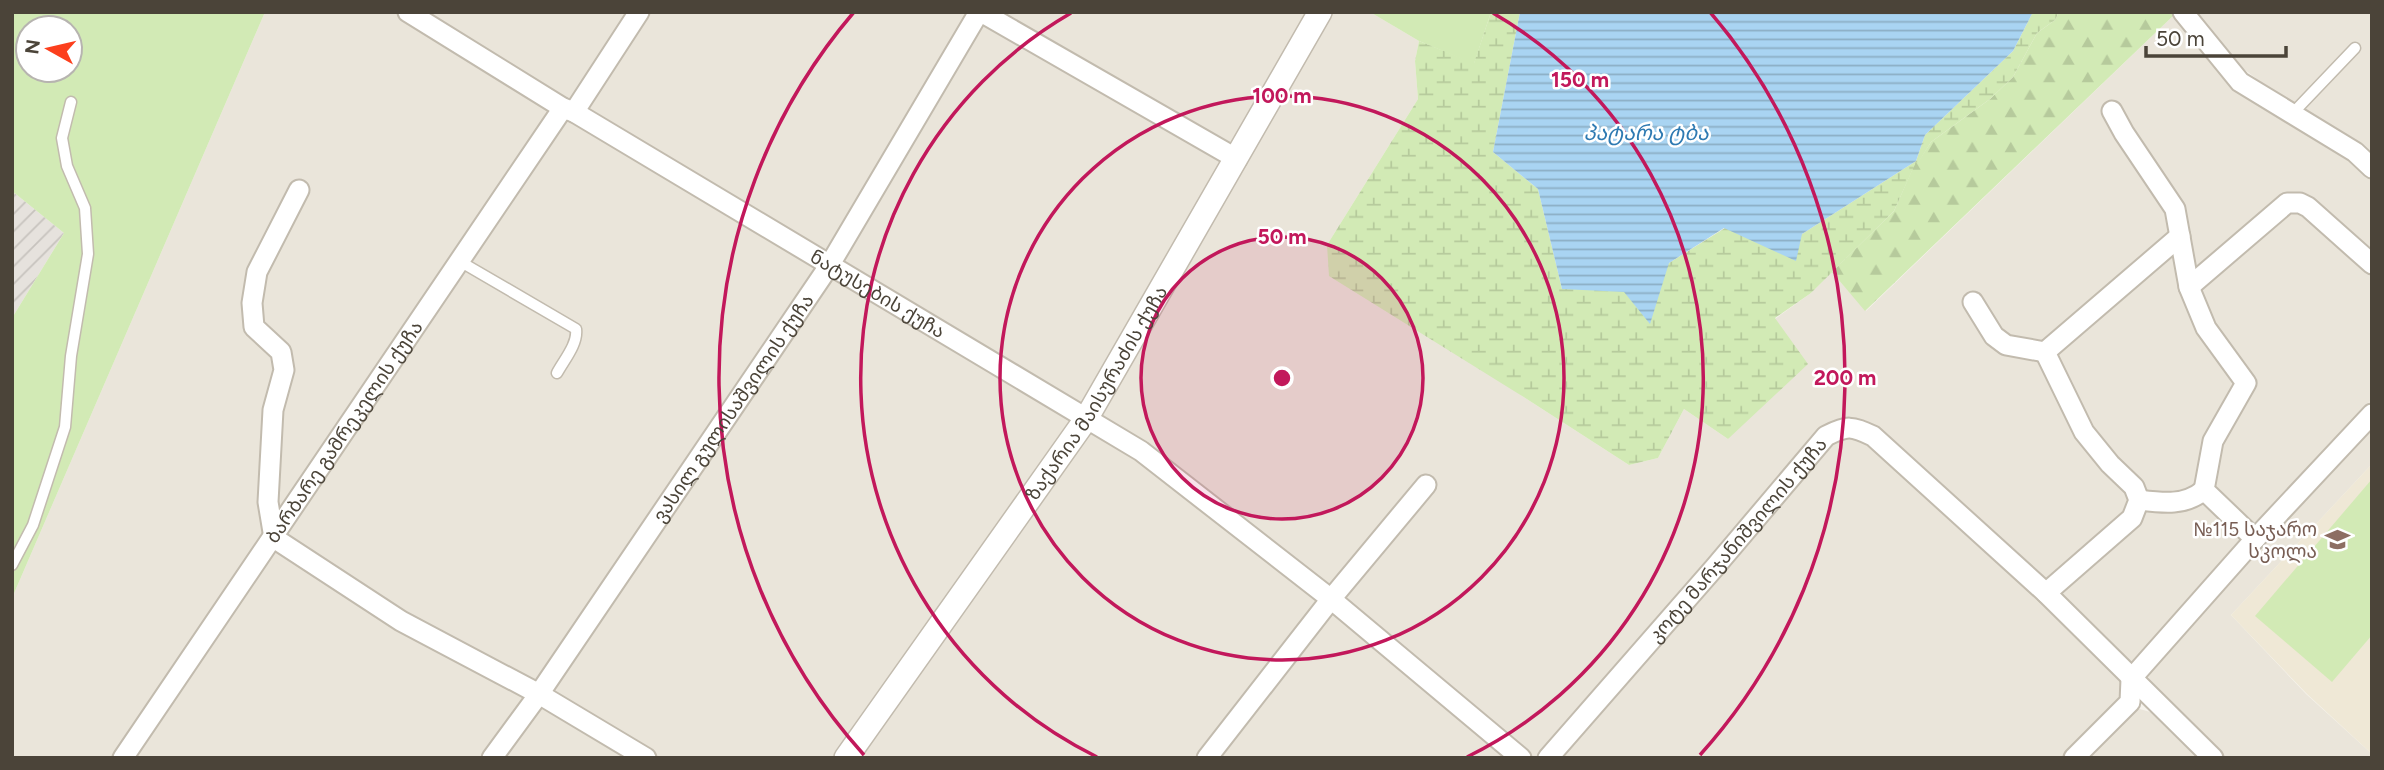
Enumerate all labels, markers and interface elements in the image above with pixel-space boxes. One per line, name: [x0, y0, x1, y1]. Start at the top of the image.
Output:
north arrow: [14, 14, 84, 84]
scale bar: [2146, 14, 2286, 58]
text: 50 m: [2156, 26, 2205, 51]
text: N: [20, 38, 45, 56]
text: 150 m: [1551, 67, 1609, 92]
text: 100 m: [1252, 83, 1312, 108]
water label: პატარა ტბა: [1583, 120, 1709, 146]
text: 50 m: [1257, 224, 1307, 249]
street label: ნატუსების ქუჩა: [806, 245, 949, 343]
street label: ზაქარია მაისურაძის ქუჩა: [1021, 282, 1172, 505]
street label: ვასილ გულისაშვილის ქუჩა: [648, 290, 819, 527]
street label: ბარბარე გამრეკელის ქუჩა: [261, 316, 428, 548]
text: 200 m: [1814, 365, 1876, 390]
centre of rings: [1270, 366, 1294, 390]
street label: კოტე მარჯანიშვილის ქუჩა: [1644, 433, 1832, 647]
place label: №115 საჯარო სკოლა: [2193, 518, 2317, 564]
school or university icon: №115 საჯარო სკოლა: [2323, 526, 2351, 554]

